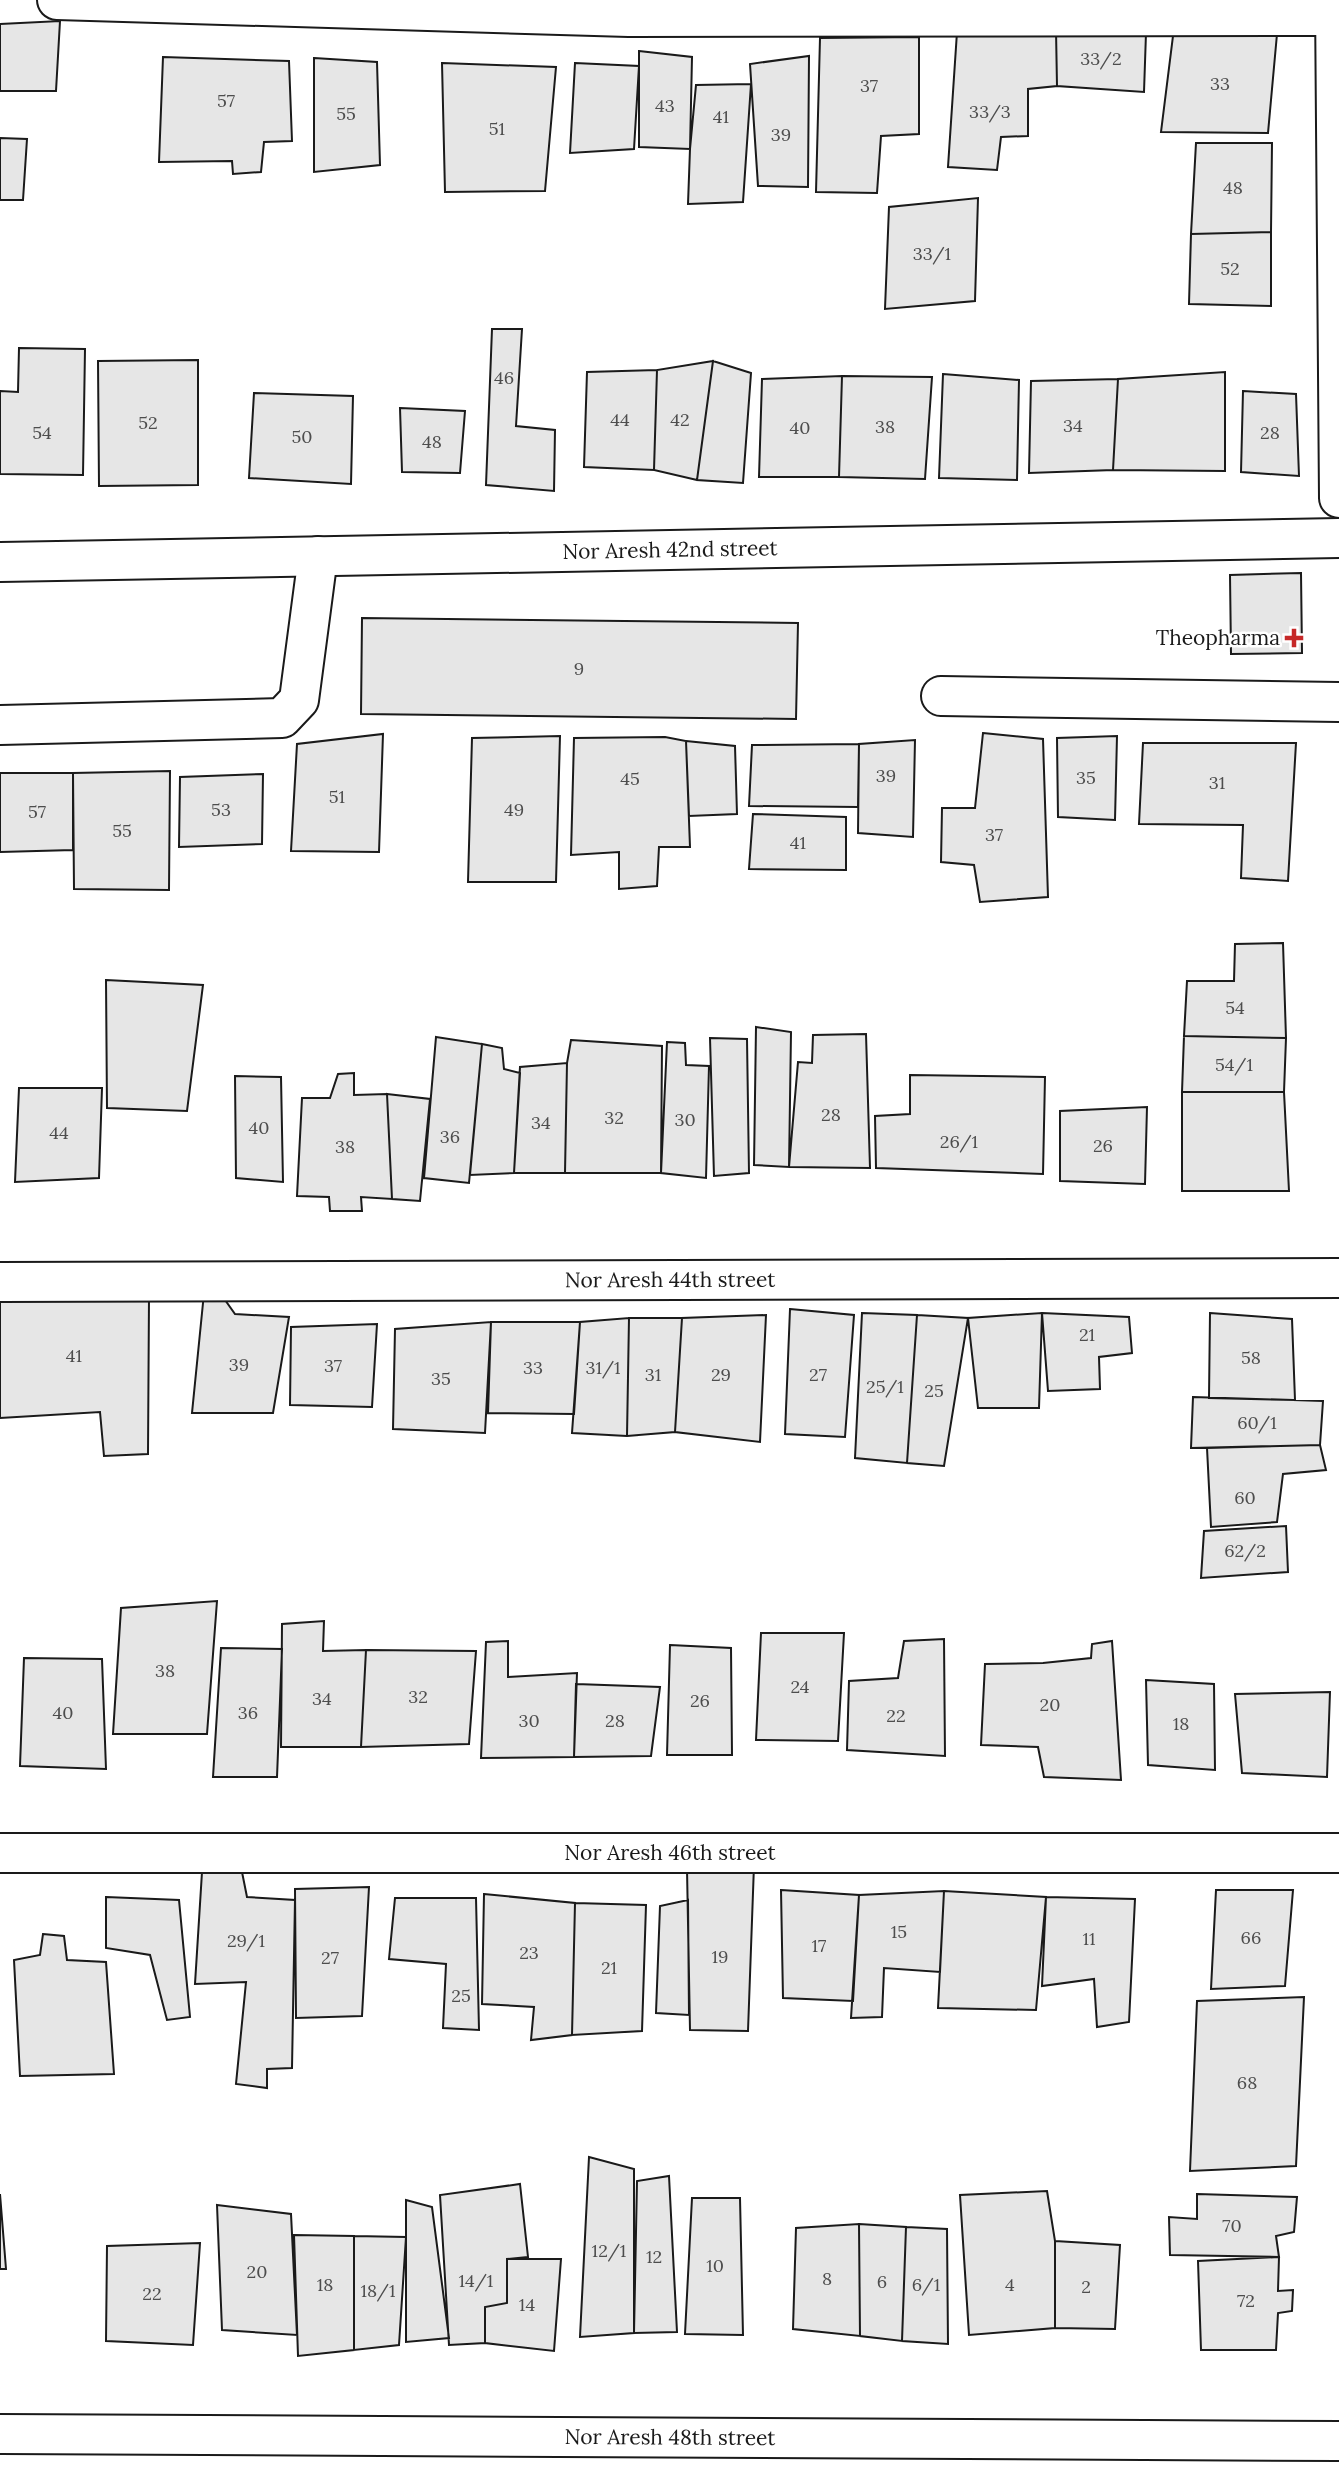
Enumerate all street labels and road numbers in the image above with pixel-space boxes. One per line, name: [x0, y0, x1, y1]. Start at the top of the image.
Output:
street label: Nor Aresh 42nd street: [562, 534, 779, 565]
street label: Nor Aresh 44th street: [565, 1266, 776, 1293]
street label: Nor Aresh 46th street: [564, 1839, 777, 1866]
street label: Nor Aresh 48th street: [564, 2423, 776, 2451]

